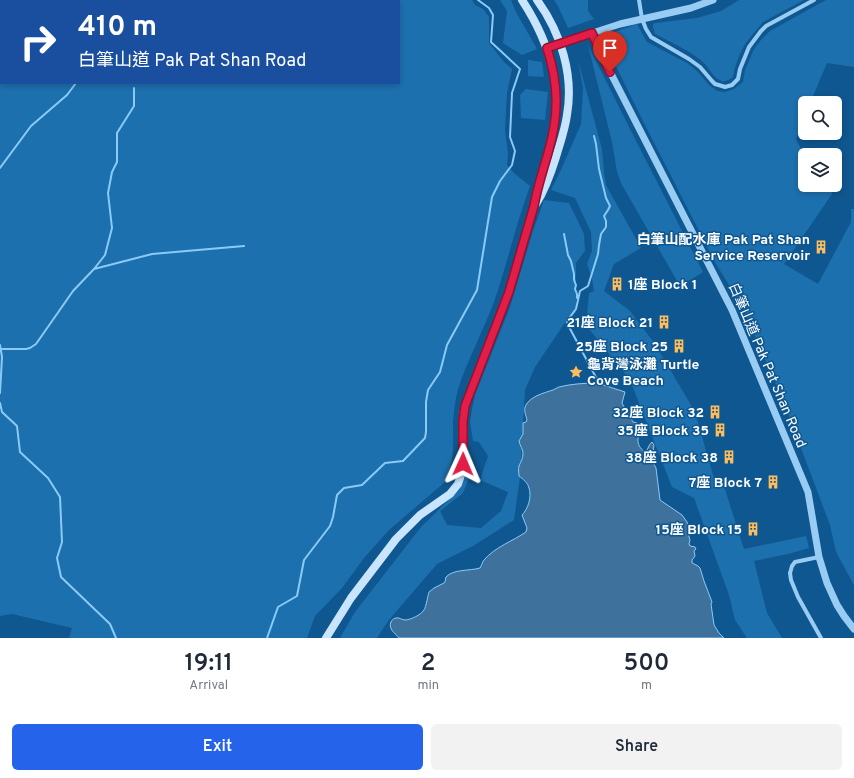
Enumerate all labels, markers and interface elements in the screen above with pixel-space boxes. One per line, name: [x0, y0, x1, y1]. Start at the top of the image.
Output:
text: 410 m: [78, 10, 157, 46]
icon: right: [12, 16, 64, 68]
pin: [593, 31, 627, 72]
icon: arrive: [599, 37, 621, 59]
text: 白筆山道 Pak Pat Shan Road: [78, 50, 306, 73]
map controls: [798, 96, 842, 192]
button: search: [798, 96, 842, 140]
button: layers: [798, 148, 842, 192]
place label: 白筆山配水庫 Pak Pat Shan Service Reservoir: [636, 231, 810, 265]
building icon: 白筆山配水庫 Pak Pat Shan Service Reservoir: [813, 239, 829, 255]
building icon: 1座 Block 1: [609, 276, 625, 292]
place label: 1座 Block 1: [628, 276, 697, 294]
street label: 白筆山道 Pak Pat Shan Road: [724, 280, 809, 451]
place label: 21座 Block 21: [567, 314, 653, 332]
building icon: 21座 Block 21: [656, 314, 672, 330]
place label: 25座 Block 25: [576, 338, 668, 356]
building icon: 25座 Block 25: [671, 338, 687, 354]
place label: 龜背灣泳灘 Turtle Cove Beach: [587, 357, 699, 390]
place icon: 龜背灣泳灘 Turtle Cove Beach: [568, 364, 584, 380]
place label: 32座 Block 32: [612, 404, 704, 422]
building icon: 32座 Block 32: [707, 404, 723, 420]
place label: 35座 Block 35: [617, 422, 709, 440]
building icon: 35座 Block 35: [712, 422, 728, 438]
position arrow: [442, 443, 484, 485]
place label: 38座 Block 38: [625, 449, 718, 467]
building icon: 38座 Block 38: [721, 449, 737, 465]
place label: 7座 Block 7: [689, 474, 762, 492]
building icon: 7座 Block 7: [765, 474, 781, 490]
place label: 15座 Block 15: [656, 521, 742, 539]
building icon: 15座 Block 15: [745, 521, 761, 537]
text: 19:11: [184, 649, 233, 679]
text: 2: [421, 649, 436, 679]
text: 500: [624, 649, 670, 679]
text: Arrival: [189, 678, 228, 694]
text: min: [417, 678, 439, 694]
text: m: [641, 678, 652, 694]
button: Exit: [12, 724, 423, 770]
button: Share: [431, 724, 842, 770]

